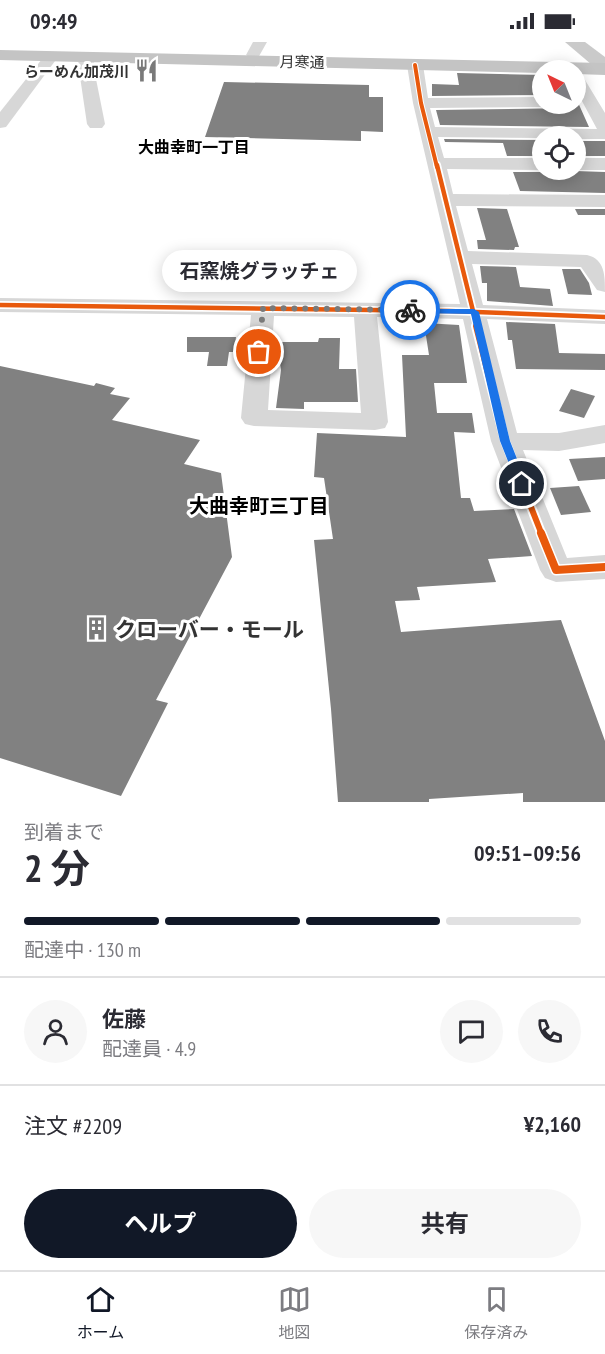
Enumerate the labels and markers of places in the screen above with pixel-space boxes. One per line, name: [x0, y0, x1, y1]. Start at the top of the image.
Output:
restaurant icon: らーめん加茂川: [134, 58, 160, 84]
place label: らーめん加茂川: [24, 62, 129, 81]
callout: 石窯焼グラッチェ: [162, 250, 356, 292]
pin: [233, 326, 284, 377]
pin: [496, 458, 547, 509]
building icon: クローバー・モール: [84, 616, 110, 642]
place label: クローバー・モール: [115, 616, 304, 643]

